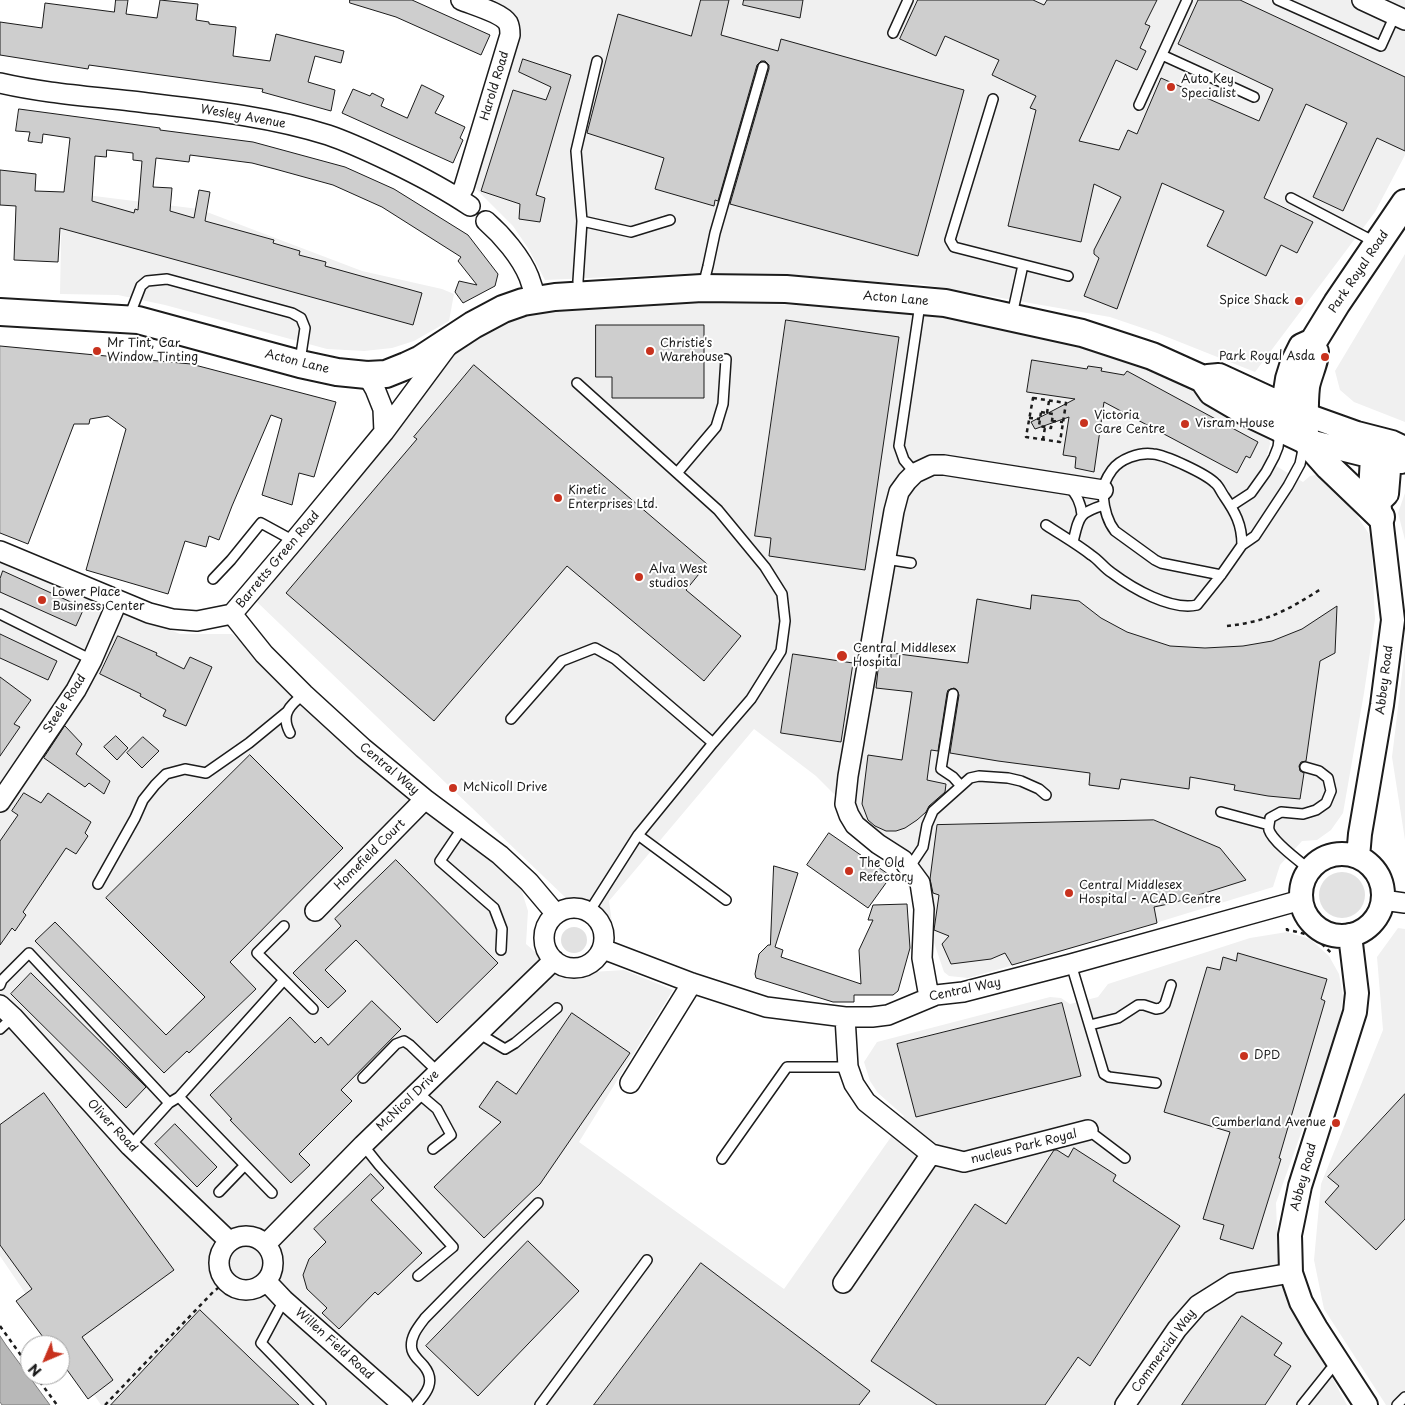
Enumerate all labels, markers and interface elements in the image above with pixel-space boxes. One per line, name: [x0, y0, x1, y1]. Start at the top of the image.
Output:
street label: Harold Road: [478, 50, 512, 122]
place label: Auto Key Specialist: [1181, 73, 1236, 101]
marker: Auto Key Specialist: [1165, 81, 1177, 93]
street label: Wesley Avenue: [199, 102, 287, 132]
street label: Park Royal Road: [1326, 228, 1392, 316]
street label: Acton Lane: [862, 289, 930, 309]
place label: Spice Shack: [1219, 294, 1289, 308]
marker: Spice Shack: [1293, 295, 1305, 307]
place label: Mr Tint, Car Window Tinting: [107, 337, 198, 365]
place label: Christie's Warehouse: [660, 337, 724, 365]
marker: Mr Tint, Car Window Tinting: [91, 345, 103, 357]
marker: Christie's Warehouse: [644, 345, 656, 357]
street label: Acton Lane: [263, 347, 331, 377]
place label: Park Royal Asda: [1219, 350, 1315, 364]
marker: Park Royal Asda: [1319, 351, 1331, 363]
place label: Victoria Care Centre: [1094, 409, 1165, 437]
marker: Victoria Care Centre: [1078, 417, 1090, 429]
place label: Visram House: [1195, 417, 1274, 431]
marker: Visram House: [1179, 418, 1191, 430]
place label: Kinetic Enterprises Ltd.: [568, 484, 658, 512]
marker: Kinetic Enterprises Ltd.: [552, 492, 564, 504]
street label: Barretts Green Road: [233, 509, 323, 611]
place label: Alva West studios: [649, 563, 708, 591]
marker: Alva West studios: [633, 571, 645, 583]
place label: Lower Place Business Center: [52, 586, 145, 614]
marker: Lower Place Business Center: [36, 594, 48, 606]
place label: Central Middlesex Hospital: [853, 642, 956, 670]
street label: Abbey Road: [1374, 645, 1396, 715]
marker: Central Middlesex Hospital: [835, 649, 849, 663]
street label: Steele Road: [41, 672, 89, 736]
street label: Central Way: [356, 740, 422, 798]
place label: McNicoll Drive: [463, 781, 547, 795]
marker: McNicoll Drive: [447, 782, 459, 794]
street label: Homefield Court: [332, 817, 408, 893]
place label: The Old Refectory: [859, 857, 913, 885]
marker: The Old Refectory: [843, 865, 855, 877]
place label: Central Middlesex Hospital - ACAD Centre: [1079, 879, 1221, 907]
marker: Central Middlesex Hospital - ACAD Centre: [1063, 887, 1075, 899]
street label: Central Way: [928, 975, 1002, 1005]
place label: DPD: [1254, 1049, 1280, 1063]
marker: DPD: [1238, 1050, 1250, 1062]
street label: McNicol Drive: [374, 1068, 442, 1134]
street label: Oliver Road: [84, 1097, 140, 1155]
place label: Cumberland Avenue: [1211, 1116, 1326, 1130]
marker: Cumberland Avenue: [1330, 1117, 1342, 1129]
street label: nucleus Park Royal: [969, 1127, 1079, 1167]
street label: Abbey Road: [1288, 1142, 1320, 1212]
street label: Willen Field Road: [292, 1305, 376, 1383]
street label: Commercial Way: [1129, 1307, 1199, 1395]
north arrow: [20, 1335, 70, 1385]
text: N: [23, 1359, 46, 1382]

